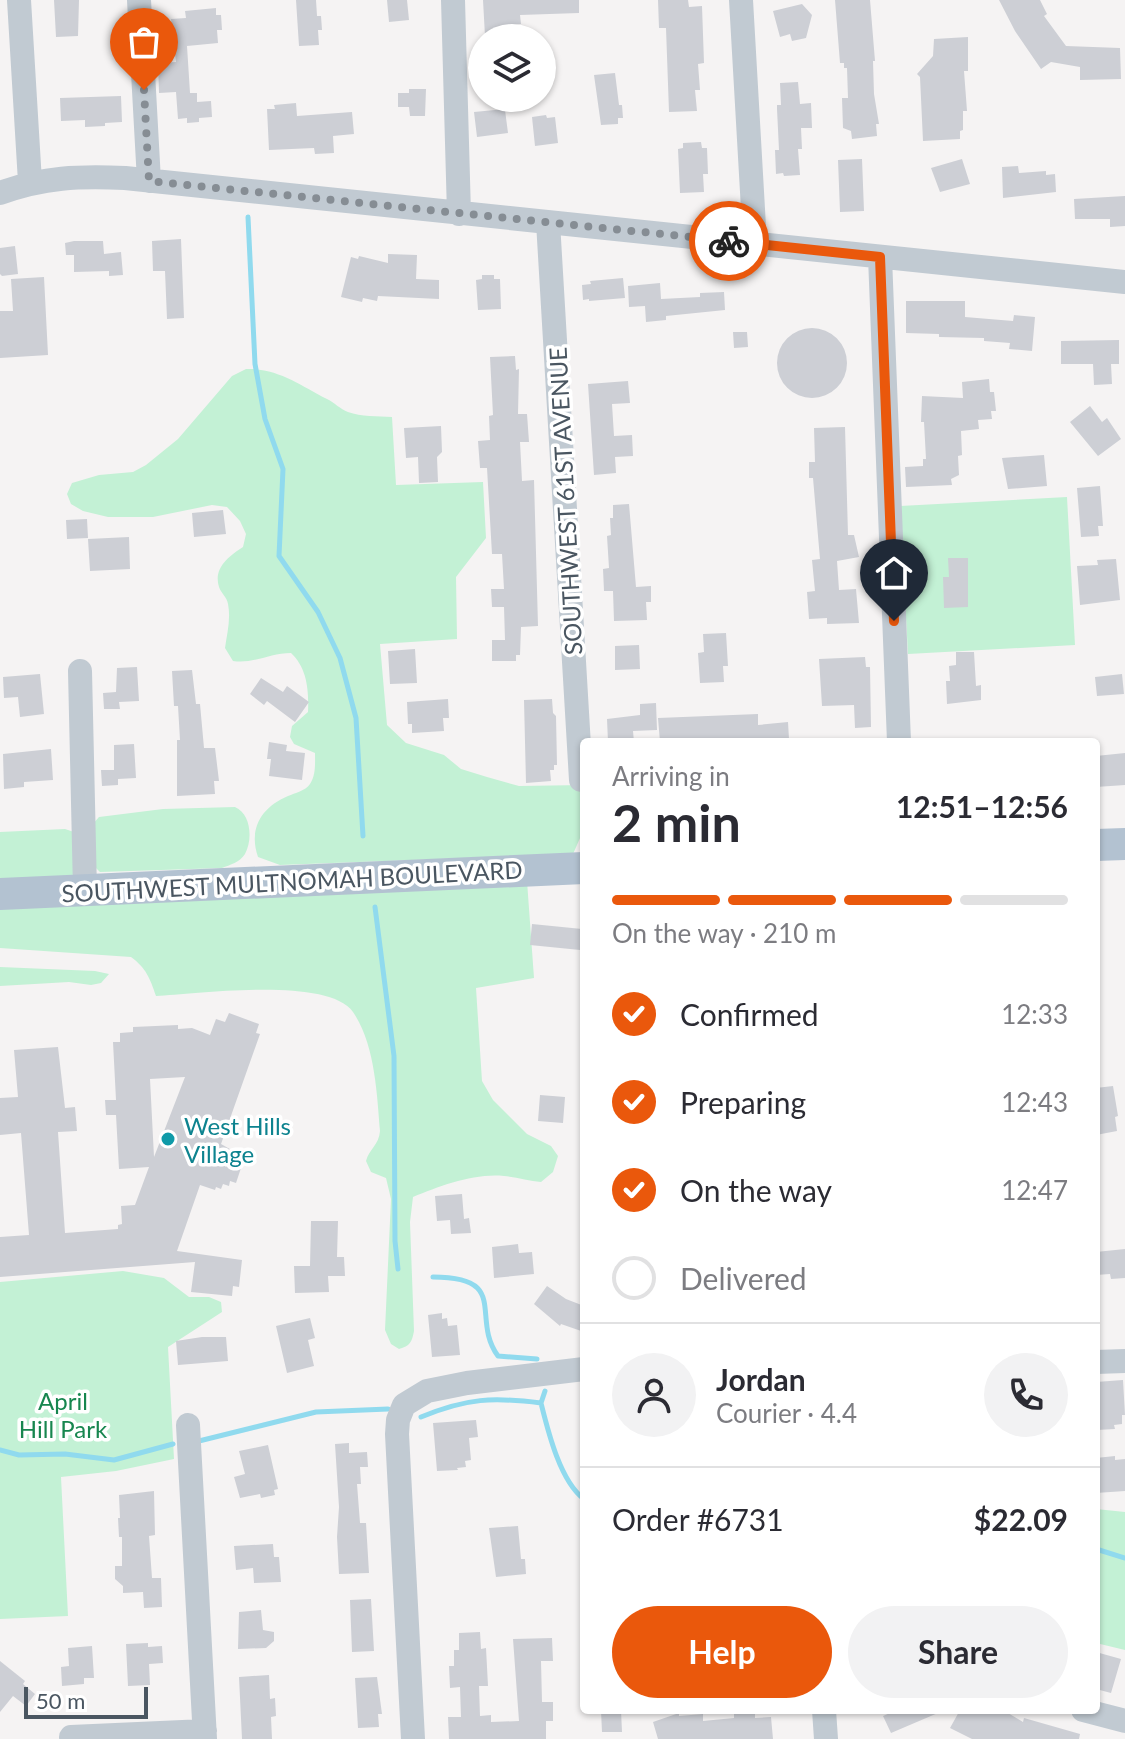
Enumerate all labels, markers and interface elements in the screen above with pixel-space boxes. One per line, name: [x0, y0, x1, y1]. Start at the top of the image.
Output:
pin: [110, 8, 178, 90]
icon: bag: [122, 20, 166, 64]
map controls: [468, 24, 556, 112]
button: layers: [468, 24, 556, 112]
courier: [689, 201, 769, 281]
icon: bike: [707, 219, 751, 263]
street label: SOUTHWEST 61ST AVENUE: [542, 346, 588, 656]
pin: [860, 539, 928, 621]
icon: home: [872, 551, 916, 595]
text: Arriving in: [612, 760, 730, 792]
text: 12:51–12:56: [896, 788, 1068, 824]
text: 2 min: [612, 791, 741, 853]
street label: SOUTHWEST MULTNOMAH BOULEVARD: [61, 854, 523, 908]
text: On the way · 210 m: [612, 917, 836, 949]
icon: check: [612, 992, 656, 1036]
text: Confirmed: [680, 996, 819, 1032]
text: 12:33: [1001, 998, 1068, 1030]
icon: check: [612, 1080, 656, 1124]
text: Preparing: [680, 1084, 806, 1120]
text: 12:43: [1001, 1086, 1068, 1118]
place label: West Hills Village: [184, 1111, 291, 1168]
marker: West Hills Village: [159, 1130, 177, 1148]
icon: check: [612, 1168, 656, 1212]
text: On the way: [680, 1172, 832, 1208]
text: 12:47: [1001, 1174, 1068, 1206]
text: Delivered: [680, 1260, 807, 1296]
button: person: [612, 1353, 696, 1437]
button: phone: [984, 1353, 1068, 1437]
text: Jordan: [716, 1361, 806, 1397]
park label: April Hill Park: [19, 1386, 108, 1443]
text: Courier · 4.4: [716, 1397, 857, 1429]
text: Order #6731: [612, 1501, 784, 1537]
text: $22.09: [974, 1501, 1068, 1537]
button: Help: [612, 1606, 832, 1698]
button: Share: [848, 1606, 1068, 1698]
scale bar: [24, 1683, 148, 1719]
text: 50 m: [36, 1687, 85, 1714]

